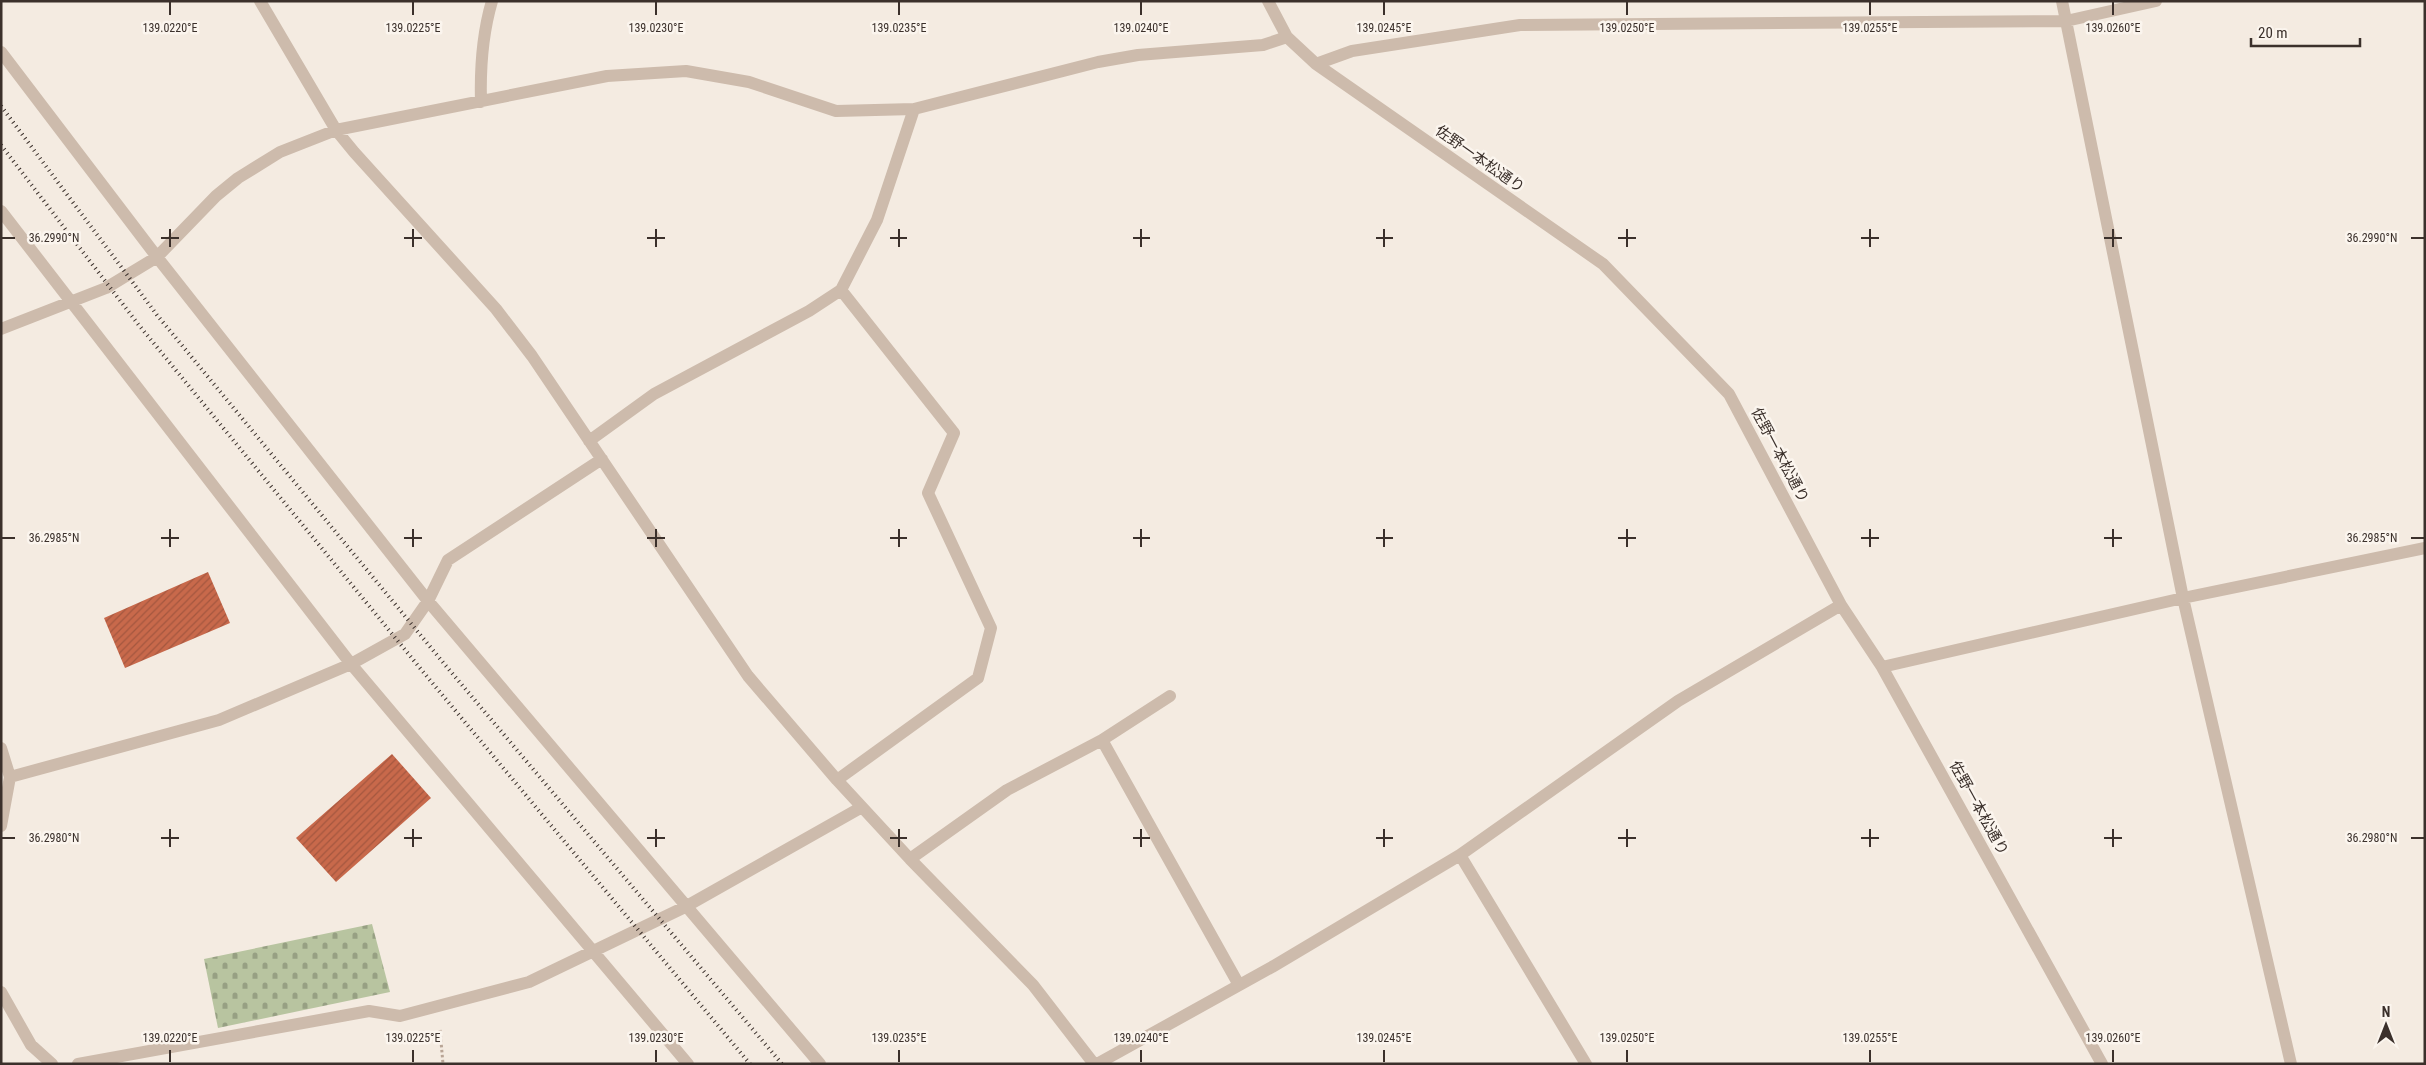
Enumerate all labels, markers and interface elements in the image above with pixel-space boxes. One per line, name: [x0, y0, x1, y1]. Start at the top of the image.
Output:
scale bar: [2251, 15, 2360, 47]
text: 139.0220°E: [142, 21, 198, 35]
text: 139.0225°E: [385, 21, 441, 35]
text: 139.0230°E: [628, 21, 684, 35]
text: 139.0235°E: [871, 21, 927, 35]
text: 139.0240°E: [1113, 21, 1169, 35]
text: 139.0245°E: [1356, 21, 1412, 35]
text: 139.0250°E: [1599, 21, 1655, 35]
text: 139.0255°E: [1842, 21, 1898, 35]
text: 139.0260°E: [2085, 21, 2141, 35]
text: 20 m: [2258, 24, 2288, 42]
street label: 佐野一本松通り: [1432, 122, 1528, 196]
text: 36.2990°N: [29, 231, 79, 245]
text: 36.2990°N: [2347, 231, 2397, 245]
street label: 佐野一本松通り: [1747, 404, 1813, 506]
text: 36.2985°N: [29, 531, 79, 545]
text: 36.2985°N: [2347, 531, 2397, 545]
street label: 佐野一本松通り: [1946, 758, 2012, 858]
text: 36.2980°N: [29, 831, 79, 845]
text: 36.2980°N: [2347, 831, 2397, 845]
north arrow: [2361, 1000, 2411, 1050]
text: N: [2382, 1004, 2390, 1020]
text: 139.0220°E: [142, 1031, 198, 1045]
text: 139.0225°E: [385, 1031, 441, 1045]
text: 139.0230°E: [628, 1031, 684, 1045]
text: 139.0235°E: [871, 1031, 927, 1045]
text: 139.0240°E: [1113, 1031, 1169, 1045]
text: 139.0245°E: [1356, 1031, 1412, 1045]
text: 139.0250°E: [1599, 1031, 1655, 1045]
text: 139.0255°E: [1842, 1031, 1898, 1045]
text: 139.0260°E: [2085, 1031, 2141, 1045]

